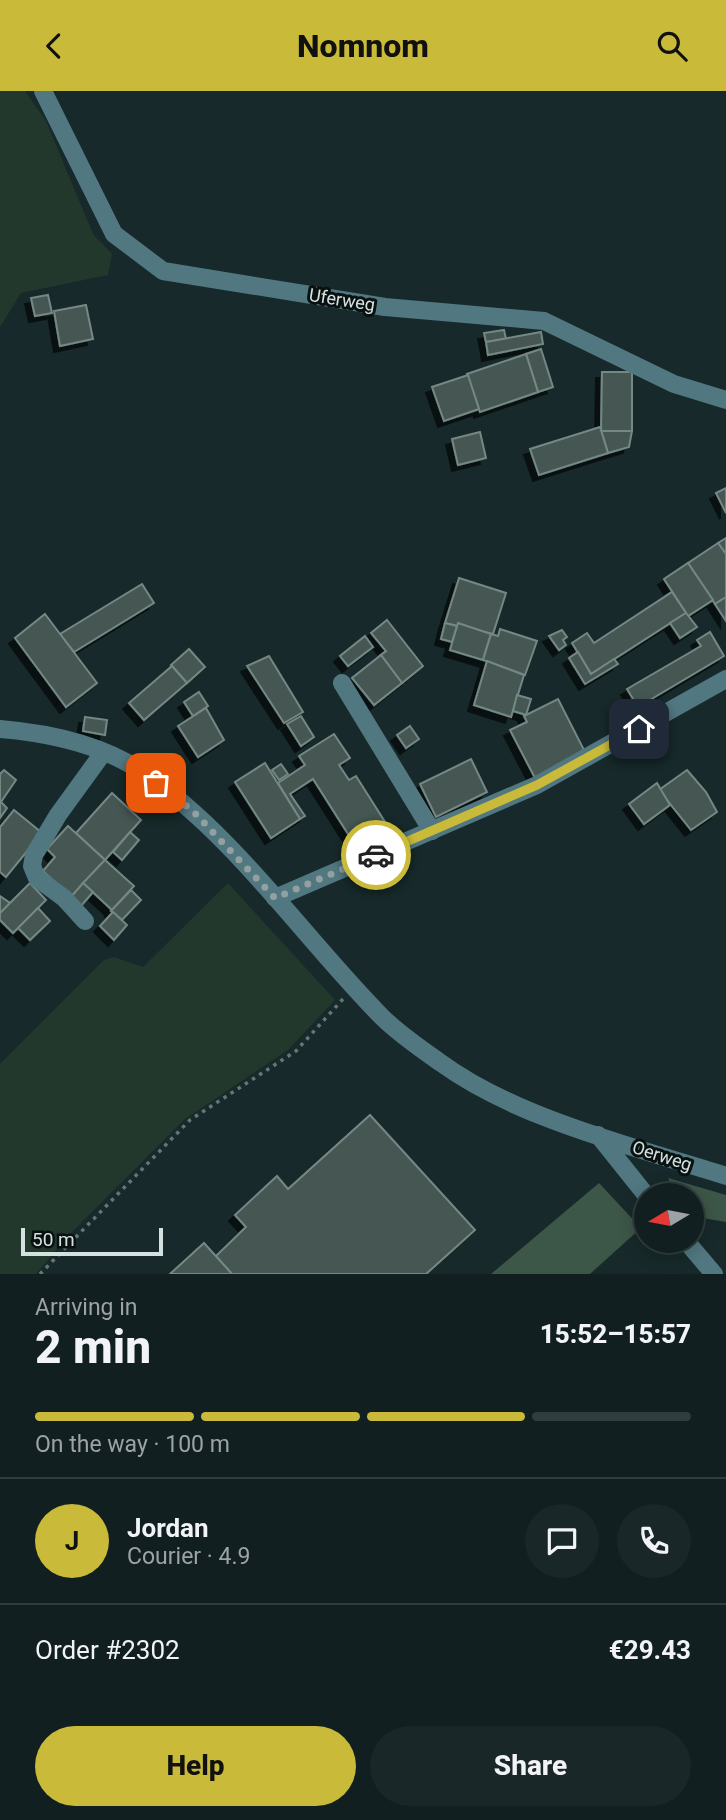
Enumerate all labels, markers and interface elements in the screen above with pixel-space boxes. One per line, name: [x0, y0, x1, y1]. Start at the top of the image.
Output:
icon: back: [35, 27, 73, 65]
text: Nomnom: [297, 27, 429, 65]
icon: search: [653, 27, 691, 65]
street label: Uferweg: [307, 284, 377, 315]
pin: [609, 699, 669, 759]
icon: home: [620, 710, 658, 748]
pin: [126, 753, 186, 813]
icon: bag: [137, 764, 175, 802]
courier: [341, 820, 411, 890]
icon: car: [357, 836, 395, 874]
street label: Oerweg: [630, 1136, 695, 1175]
north arrow: [634, 1183, 704, 1253]
map controls: [634, 1183, 704, 1253]
scale bar: [21, 1225, 163, 1257]
text: 50 m: [32, 1228, 75, 1251]
text: Arriving in: [35, 1294, 138, 1321]
text: 15:52–15:57: [540, 1319, 691, 1349]
text: 2 min: [35, 1320, 151, 1374]
text: On the way · 100 m: [35, 1431, 230, 1458]
button: chat: [525, 1504, 599, 1578]
button: phone: [617, 1504, 691, 1578]
text: Jordan: [127, 1513, 209, 1543]
text: J: [65, 1526, 79, 1556]
text: Courier · 4.9: [127, 1543, 250, 1570]
text: Order #2302: [35, 1635, 180, 1665]
text: €29.43: [609, 1635, 691, 1665]
button: Help: [35, 1726, 356, 1806]
button: Share: [370, 1726, 691, 1806]

